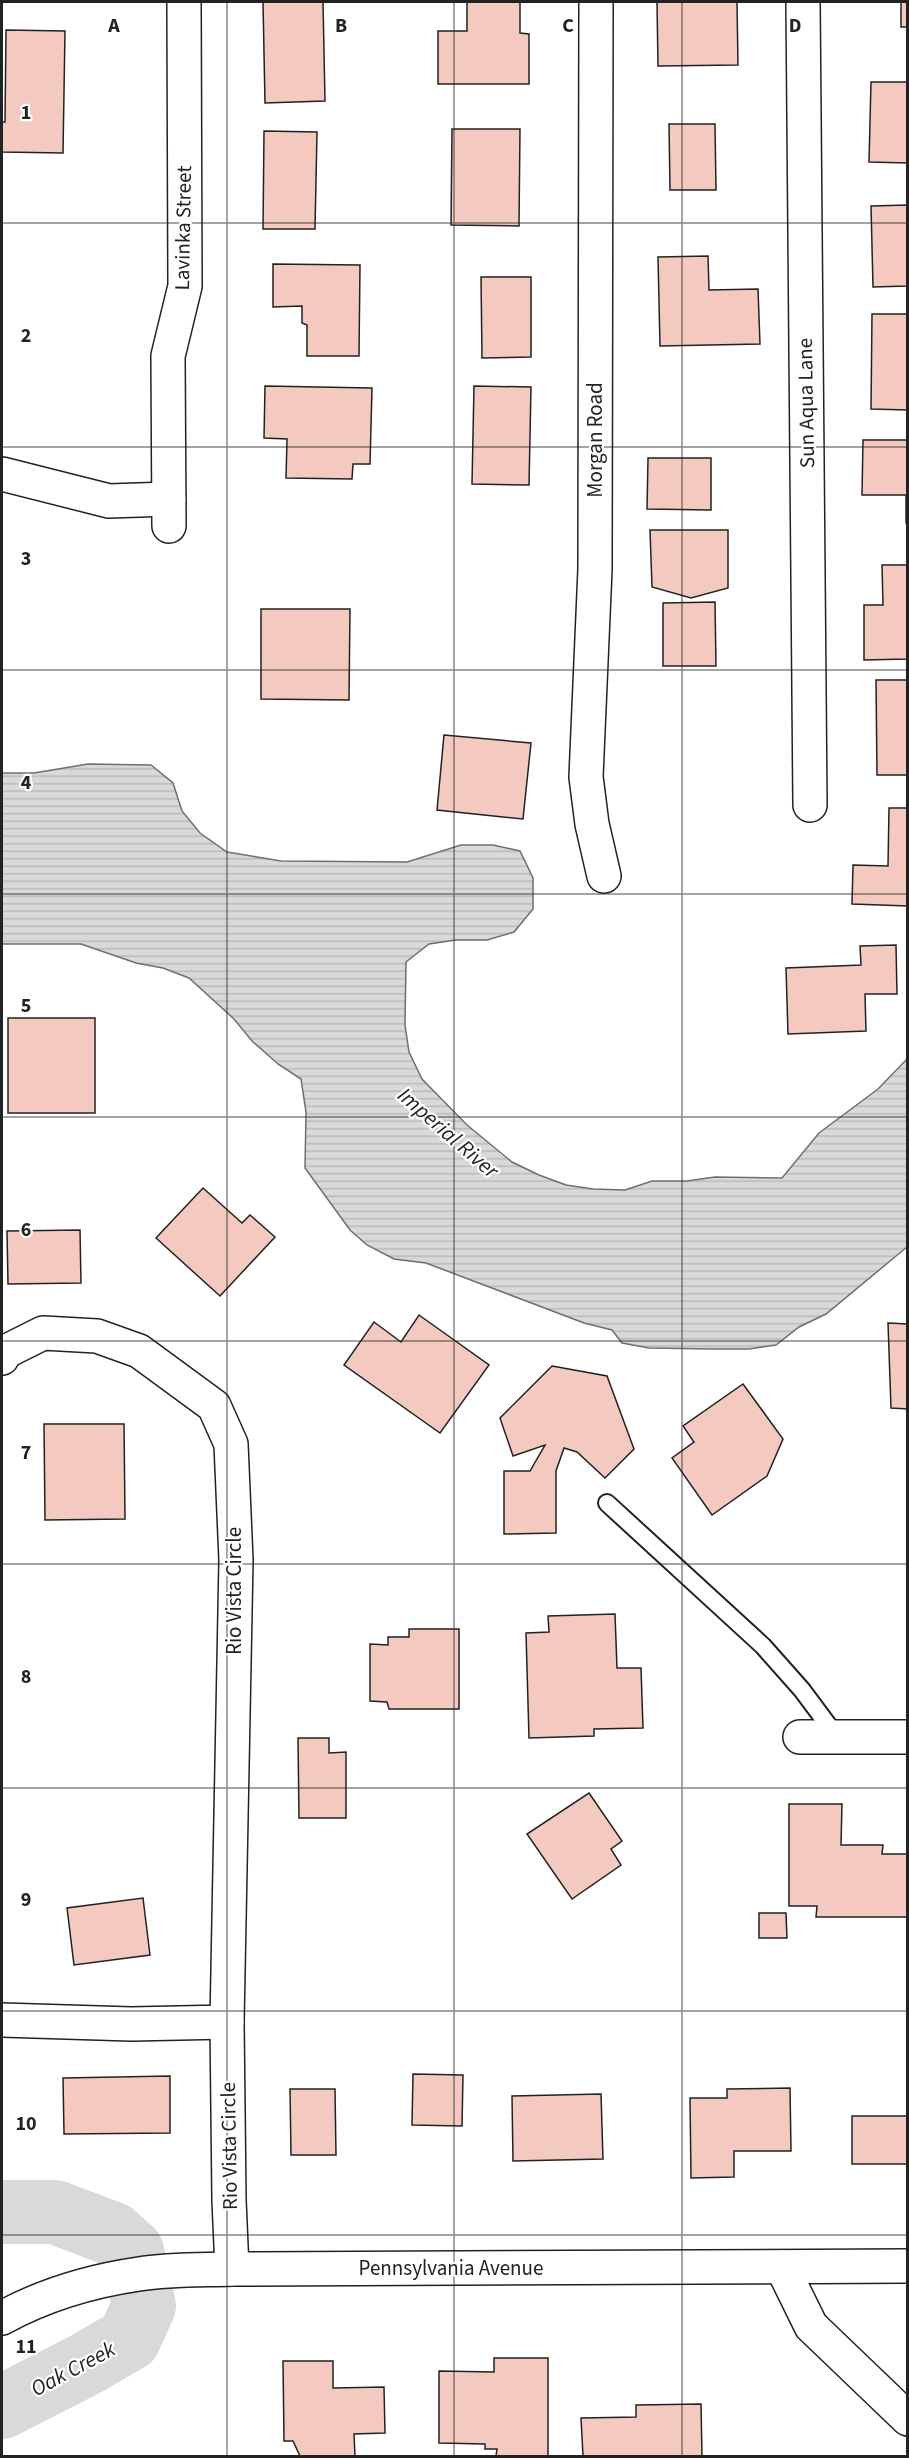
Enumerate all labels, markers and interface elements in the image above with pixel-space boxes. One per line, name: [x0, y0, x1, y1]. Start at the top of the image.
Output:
text: A: [107, 12, 120, 40]
text: B: [335, 12, 347, 40]
text: C: [562, 12, 574, 40]
text: D: [789, 12, 801, 40]
text: 1: [21, 99, 31, 127]
street label: Lavinka Street: [167, 165, 199, 291]
text: 2: [21, 322, 31, 350]
street label: Sun Aqua Lane: [790, 338, 822, 468]
street label: Morgan Road: [580, 382, 610, 498]
text: 3: [21, 545, 31, 573]
text: 4: [21, 769, 32, 797]
text: 5: [21, 992, 31, 1020]
water label: Imperial River: [390, 1080, 507, 1187]
text: 6: [21, 1216, 31, 1244]
text: 7: [21, 1439, 31, 1467]
street label: Rio Vista Circle: [219, 1527, 249, 1655]
text: 8: [21, 1663, 31, 1691]
text: 9: [21, 1886, 31, 1914]
street label: Rio Vista Circle: [213, 2082, 245, 2210]
text: 10: [15, 2110, 37, 2138]
street label: Pennsylvania Avenue: [359, 2253, 543, 2283]
text: 11: [15, 2333, 37, 2361]
water label: Oak Creek: [25, 2333, 121, 2405]

